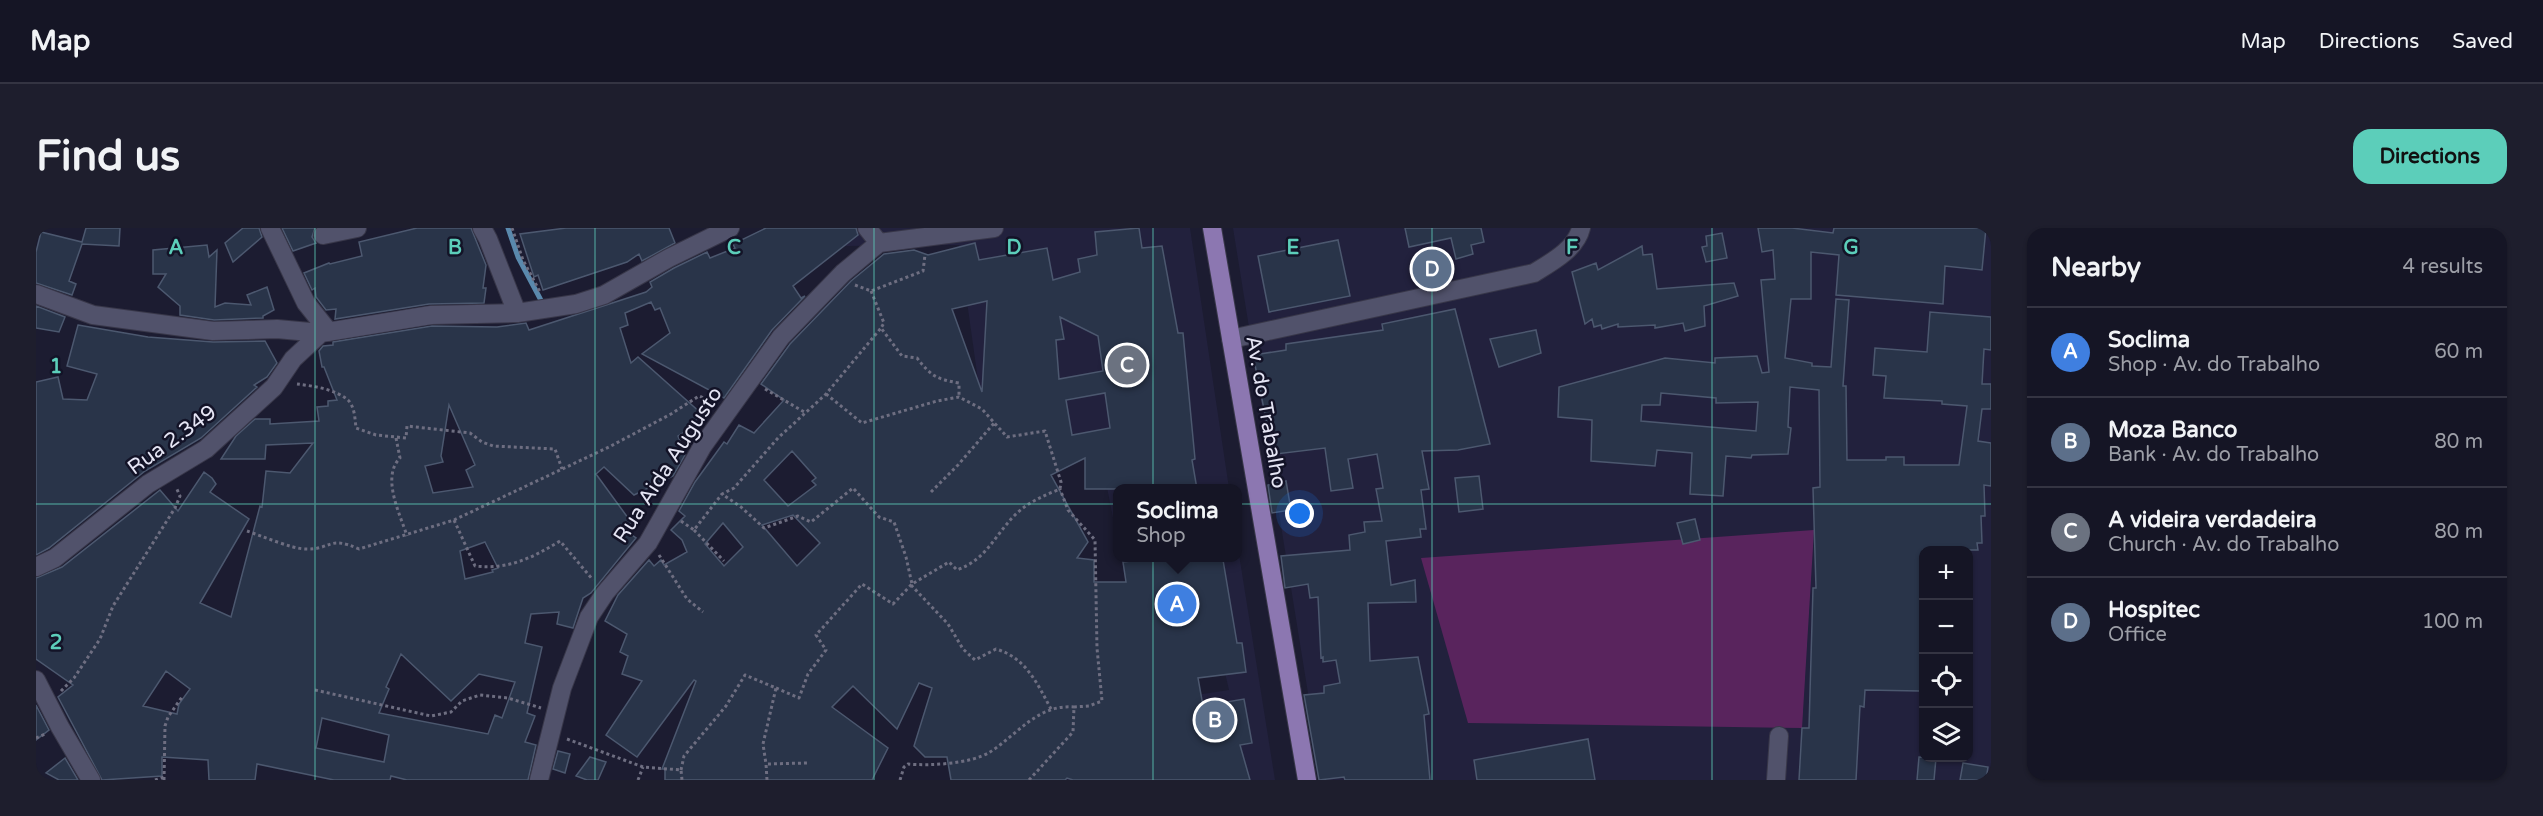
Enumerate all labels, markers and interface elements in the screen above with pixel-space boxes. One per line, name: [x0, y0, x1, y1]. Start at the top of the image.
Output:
text: Map: [30, 24, 90, 58]
text: Map: [2240, 29, 2286, 54]
text: Directions: [2319, 29, 2419, 54]
text: Saved: [2452, 29, 2513, 54]
button: Directions: [2353, 129, 2507, 184]
text: Find us: [36, 131, 180, 182]
text: A: [169, 236, 184, 260]
text: B: [448, 236, 462, 260]
text: C: [727, 236, 741, 260]
text: D: [1006, 236, 1022, 260]
text: E: [1287, 236, 1300, 260]
text: F: [1566, 236, 1578, 260]
text: G: [1843, 236, 1859, 260]
pin: D: [1412, 246, 1452, 291]
text: Nearby: [2051, 252, 2141, 283]
text: 4 results: [2403, 255, 2483, 279]
text: Soclima: [2108, 327, 2190, 353]
street label: Av. do Trabalho: [1240, 334, 1292, 490]
text: A: [2063, 340, 2078, 364]
text: 60 m: [2434, 340, 2483, 364]
pin: C: [1108, 342, 1146, 388]
text: Shop · Av. do Trabalho: [2108, 353, 2320, 377]
text: 1: [50, 355, 62, 379]
street label: Rua Aida Augusto: [608, 382, 728, 548]
street label: Rua 2.349: [123, 400, 221, 480]
text: Moza Banco: [2108, 417, 2237, 443]
text: B: [2064, 430, 2077, 454]
text: 80 m: [2434, 430, 2483, 454]
text: Bank · Av. do Trabalho: [2108, 443, 2319, 467]
popup: [1113, 484, 1242, 562]
text: Soclima: [1136, 498, 1219, 524]
your location: [1285, 499, 1314, 528]
text: A videira verdadeira: [2108, 507, 2317, 533]
text: C: [2064, 520, 2077, 544]
text: 80 m: [2434, 520, 2483, 544]
text: Shop: [1136, 524, 1186, 548]
text: Church · Av. do Trabalho: [2108, 533, 2339, 557]
map controls: [1919, 546, 1973, 762]
button: +: [1919, 546, 1973, 600]
pin: A: [1158, 582, 1196, 626]
text: Hospitec: [2108, 597, 2200, 623]
button: −: [1919, 600, 1973, 654]
text: D: [2063, 610, 2078, 634]
text: 100 m: [2422, 610, 2483, 634]
text: Office: [2108, 623, 2167, 647]
text: 2: [50, 631, 62, 655]
button: locate: [1919, 654, 1973, 708]
pin: B: [1196, 698, 1234, 742]
button: layers: [1919, 708, 1973, 762]

